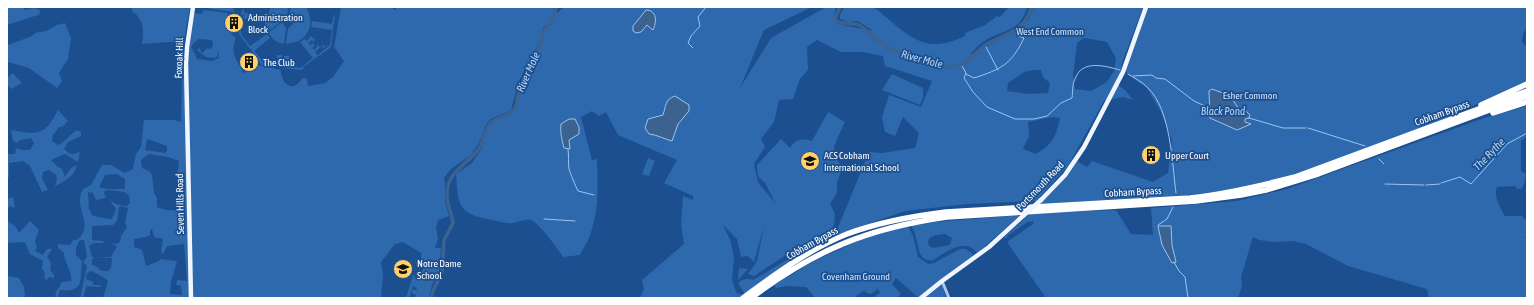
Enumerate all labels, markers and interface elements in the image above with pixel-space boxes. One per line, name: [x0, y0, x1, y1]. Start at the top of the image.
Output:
building icon: Administration Block: [223, 12, 245, 34]
place label: Administration Block: [248, 12, 303, 35]
park label: West End Common: [1016, 26, 1084, 37]
street label: Foxoak Hill: [173, 37, 185, 79]
water label: River Mole: [900, 48, 944, 70]
water label: River Mole: [514, 50, 542, 94]
building icon: The Club: [238, 51, 260, 73]
place label: The Club: [263, 57, 295, 68]
park label: Esher Common: [1223, 90, 1277, 101]
street label: Cobham Bypass: [1413, 98, 1471, 128]
water label: Black Pond: [1201, 105, 1245, 117]
water label: The Rythe: [1471, 135, 1507, 173]
building icon: Upper Court: [1140, 144, 1162, 166]
school or university icon: ACS Cobham International School: [799, 150, 821, 172]
place label: ACS Cobham International School: [824, 150, 900, 173]
place label: Upper Court: [1165, 150, 1209, 161]
street label: Portsmouth Road: [1014, 159, 1066, 213]
street label: Seven Hills Road: [174, 173, 186, 235]
street label: Cobham Bypass: [1104, 185, 1162, 199]
street label: Cobham Bypass: [784, 224, 840, 262]
school or university icon: Notre Dame School: [392, 258, 414, 280]
place label: Notre Dame School: [417, 258, 462, 281]
park label: Covenham Ground: [822, 271, 890, 282]

